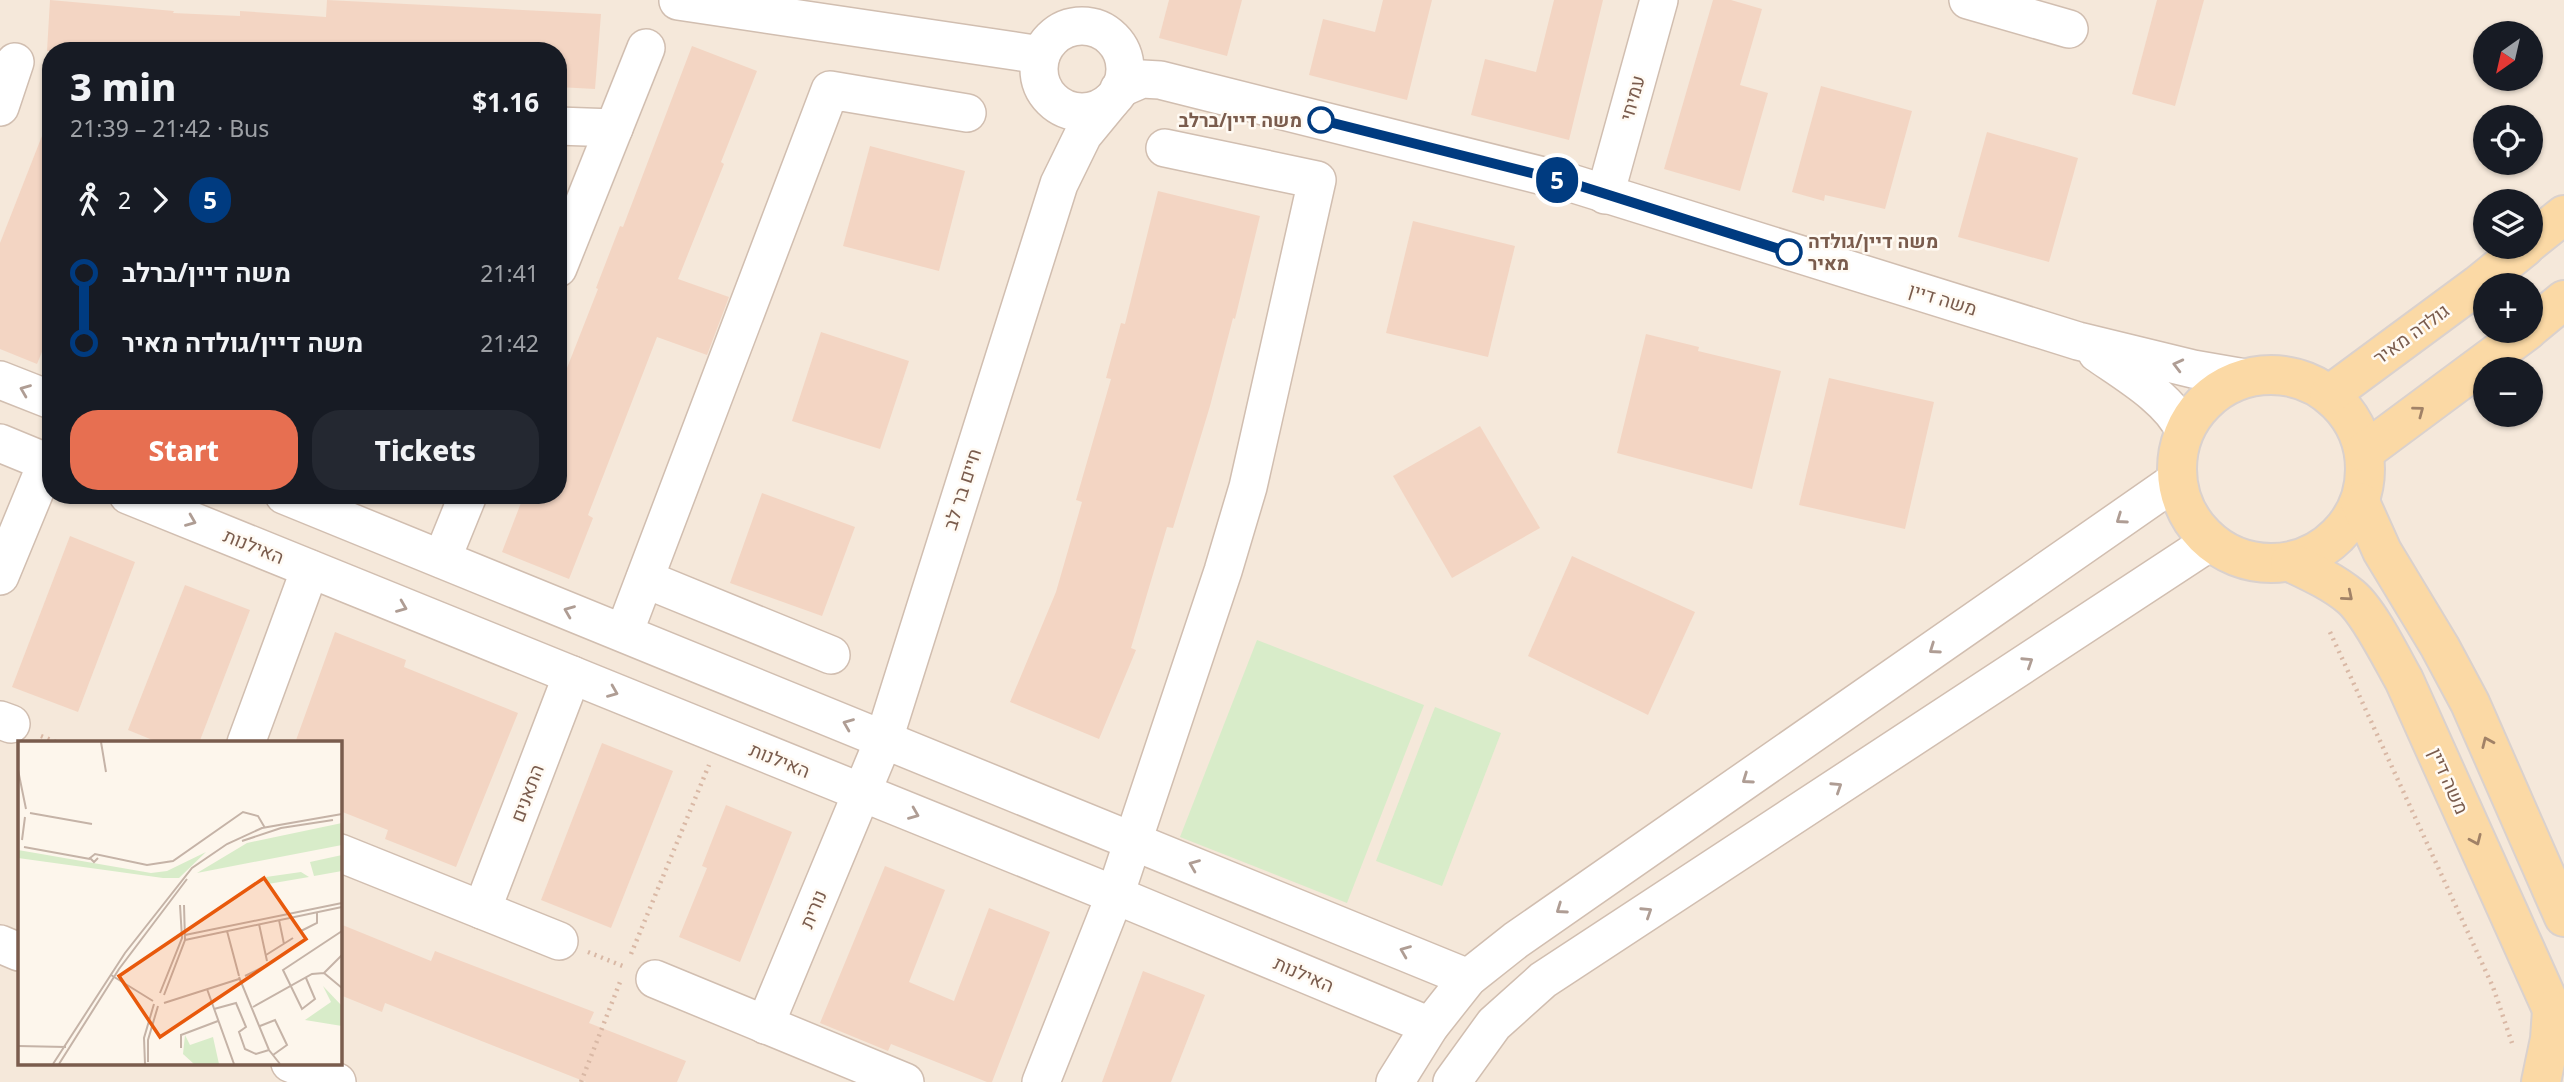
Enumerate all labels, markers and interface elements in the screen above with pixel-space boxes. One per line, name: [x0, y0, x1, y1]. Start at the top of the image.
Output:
north arrow: [2473, 21, 2543, 91]
map controls: [2473, 21, 2543, 427]
text: 3 min: [70, 60, 176, 112]
street label: עמיחי: [1613, 72, 1651, 124]
text: $1.16: [472, 84, 539, 120]
button: locate: [2473, 105, 2543, 175]
place label: משה דיין/ברלב: [1179, 107, 1302, 133]
marker: משה דיין/ברלב: [1308, 107, 1334, 133]
text: 21:39 – 21:42 · Bus: [70, 112, 269, 144]
line badge: 5: [1534, 157, 1580, 203]
text: 5: [1550, 163, 1564, 196]
icon: walk: [70, 181, 108, 219]
icon: forward: [141, 181, 179, 219]
text: 5: [203, 183, 217, 216]
text: 2: [118, 184, 131, 216]
button: layers: [2473, 189, 2543, 259]
place label: משה דיין/גולדה מאיר: [1808, 228, 1938, 276]
marker: משה דיין/גולדה מאיר: [1776, 239, 1802, 265]
text: משה דיין/ברלב: [122, 254, 291, 290]
text: 21:41: [480, 257, 539, 289]
button: +: [2473, 273, 2543, 343]
street label: משה דיין: [1906, 276, 1980, 322]
street label: גולדה מאיר: [2368, 298, 2454, 370]
text: משה דיין/גולדה מאיר: [122, 324, 363, 360]
text: 21:42: [480, 327, 539, 359]
button: −: [2473, 357, 2543, 427]
one-way arrow: [2172, 359, 2184, 373]
one-way arrow: [20, 385, 32, 399]
one-way arrow: [2411, 407, 2424, 419]
button: Start: [70, 410, 298, 490]
button: Tickets: [312, 410, 539, 490]
street label: חיים בר לב: [937, 445, 987, 533]
one-way arrow: [2116, 511, 2129, 523]
one-way arrow: [185, 512, 197, 526]
street label: האילנות: [220, 522, 288, 570]
one-way arrow: [2340, 588, 2353, 600]
one-way arrow: [395, 598, 407, 612]
one-way arrow: [563, 605, 575, 619]
one-way arrow: [1929, 641, 1942, 653]
one-way arrow: [2020, 657, 2033, 670]
one-way arrow: [606, 684, 618, 698]
one-way arrow: [842, 719, 854, 733]
street label: האילנות: [746, 736, 814, 784]
one-way arrow: [2481, 737, 2495, 750]
inset map: [18, 741, 341, 1064]
street label: משה דיין: [2423, 744, 2475, 818]
street label: התאנים: [504, 760, 550, 826]
one-way arrow: [1742, 771, 1755, 784]
one-way arrow: [1830, 782, 1843, 795]
one-way arrow: [908, 806, 920, 820]
one-way arrow: [2468, 832, 2482, 845]
one-way arrow: [1189, 860, 1201, 874]
street label: נורית: [793, 886, 833, 932]
one-way arrow: [1556, 901, 1569, 913]
one-way arrow: [1640, 907, 1653, 920]
one-way arrow: [1400, 946, 1412, 960]
street label: האילנות: [1270, 950, 1338, 998]

